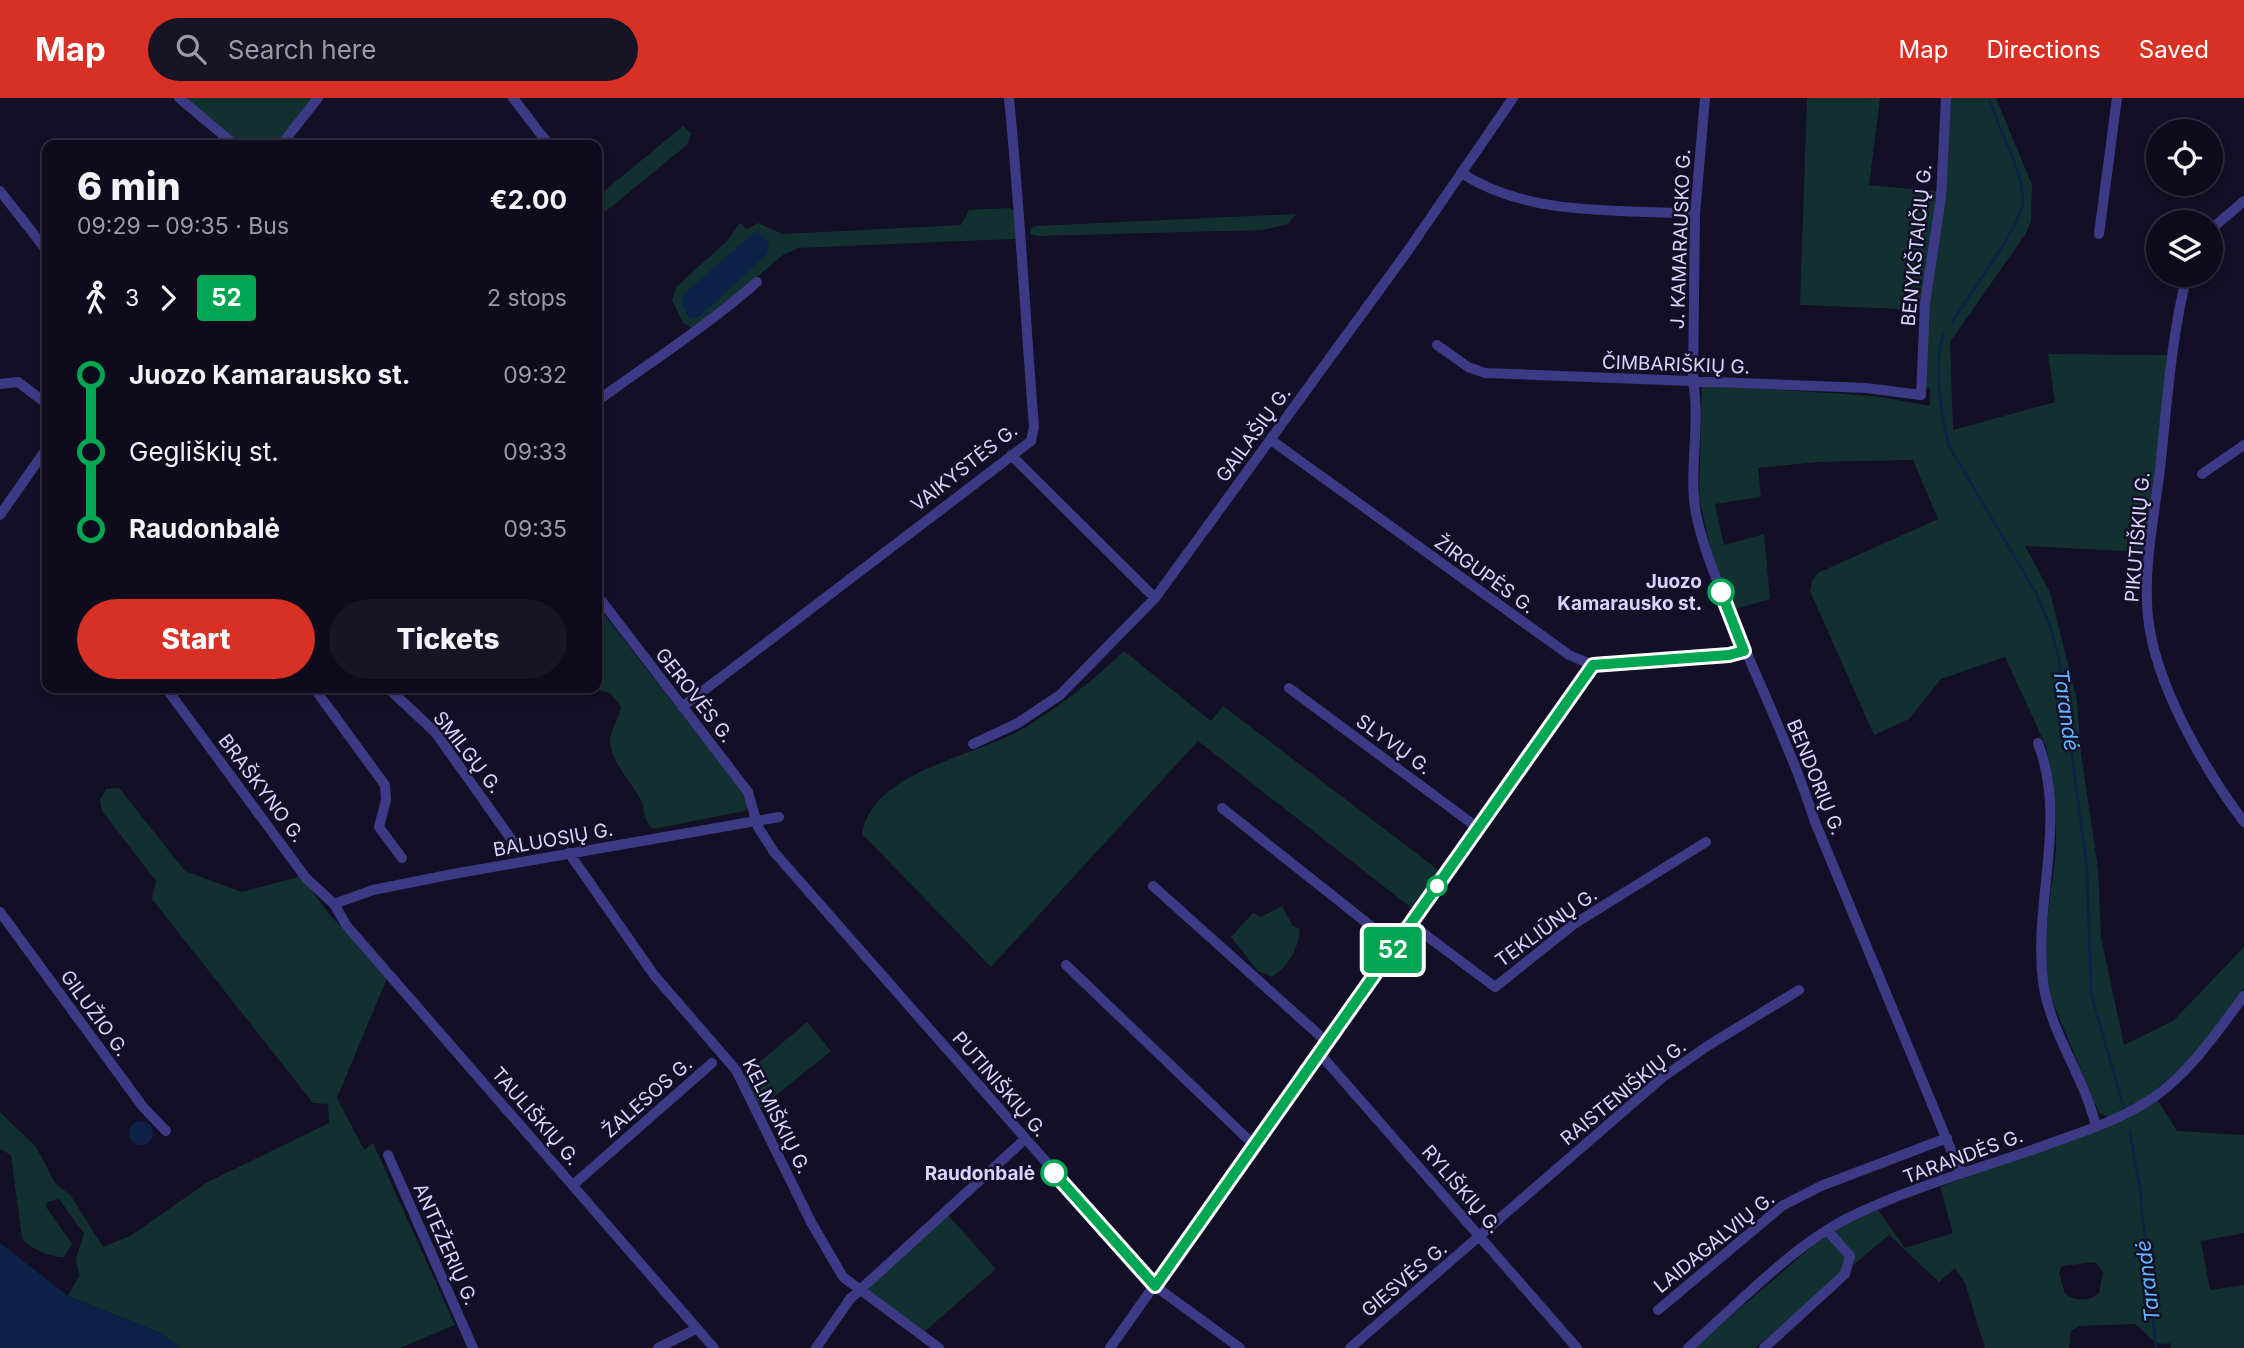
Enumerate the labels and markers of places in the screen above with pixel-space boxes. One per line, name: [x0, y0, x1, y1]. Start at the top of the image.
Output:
place label: Juozo Kamarausko st.: [1557, 570, 1702, 615]
marker: Juozo Kamarausko st.: [1708, 579, 1734, 605]
unlabelled marker: [1427, 876, 1447, 896]
marker: Raudonbalė: [1041, 1160, 1067, 1186]
place label: Raudonbalė: [925, 1162, 1035, 1185]

